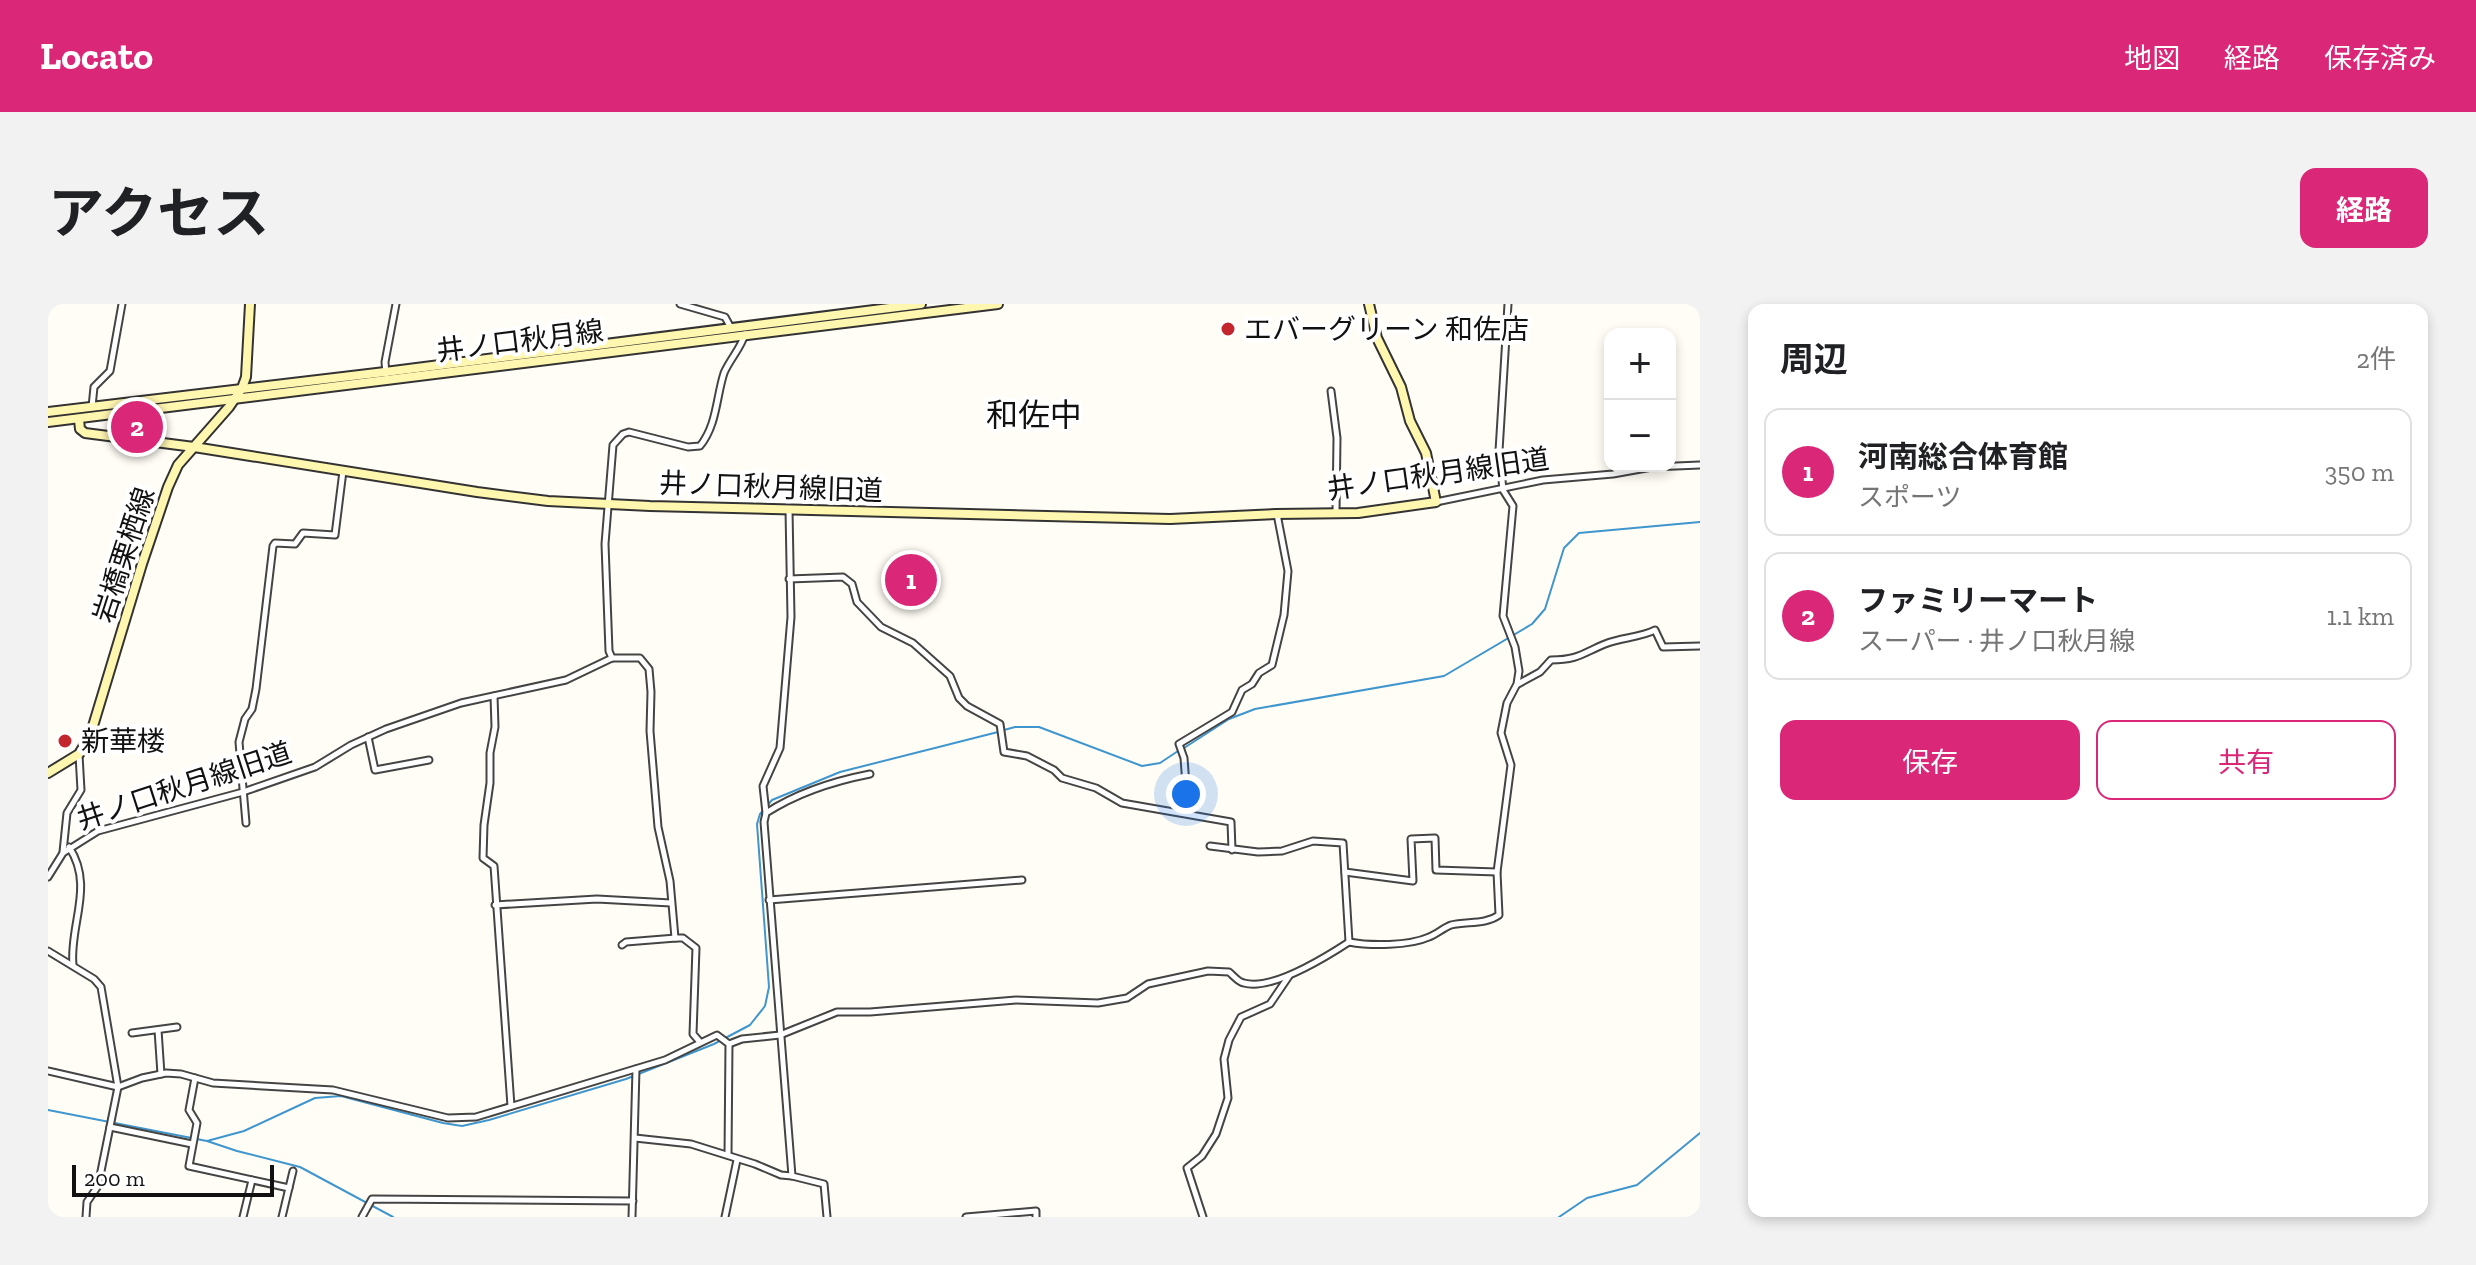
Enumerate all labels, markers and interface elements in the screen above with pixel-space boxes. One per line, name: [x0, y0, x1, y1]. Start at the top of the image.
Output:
text: Locato: [40, 33, 153, 79]
text: 地図: [2124, 42, 2180, 75]
text: 経路: [2224, 42, 2280, 75]
text: 保存済み: [2324, 42, 2436, 75]
button: 経路: [2300, 168, 2428, 248]
text: アクセス: [48, 180, 269, 247]
place label: エバーグリーン 和佐店: [1244, 313, 1529, 346]
street label: 井ノ口秋月線: [435, 314, 605, 368]
marker: エバーグリーン 和佐店: [1219, 320, 1237, 338]
map controls: [1604, 328, 1676, 472]
button: +: [1604, 328, 1676, 400]
text: 周辺: [1780, 339, 1848, 380]
text: 2件: [2357, 343, 2396, 375]
district label: 和佐中: [986, 396, 1082, 434]
pin: 2: [111, 397, 163, 457]
button: −: [1604, 400, 1676, 472]
text: 河南総合体育館: [1858, 439, 2068, 475]
street label: 井ノ口秋月線旧道: [1325, 442, 1551, 506]
text: 1: [1803, 456, 1813, 488]
text: 350 m: [2325, 456, 2394, 488]
street label: 井ノ口秋月線旧道: [658, 467, 884, 507]
text: スポーツ: [1858, 481, 1961, 513]
street label: 岩橋栗栖線: [87, 483, 161, 627]
pin: 1: [885, 550, 937, 610]
text: ファミリーマート: [1858, 583, 2098, 619]
text: 2: [1801, 600, 1815, 632]
text: 1.1 km: [2327, 600, 2394, 632]
text: スーパー · 井ノ口秋月線: [1858, 625, 2135, 657]
button: 保存: [1780, 720, 2080, 800]
button: 共有: [2096, 720, 2396, 800]
place label: 新華楼: [81, 725, 165, 758]
marker: 新華楼: [56, 732, 74, 750]
street label: 井ノ口秋月線旧道: [72, 736, 296, 836]
your location: [1166, 774, 1206, 814]
scale bar: [72, 1161, 274, 1197]
text: 200 m: [84, 1165, 145, 1192]

